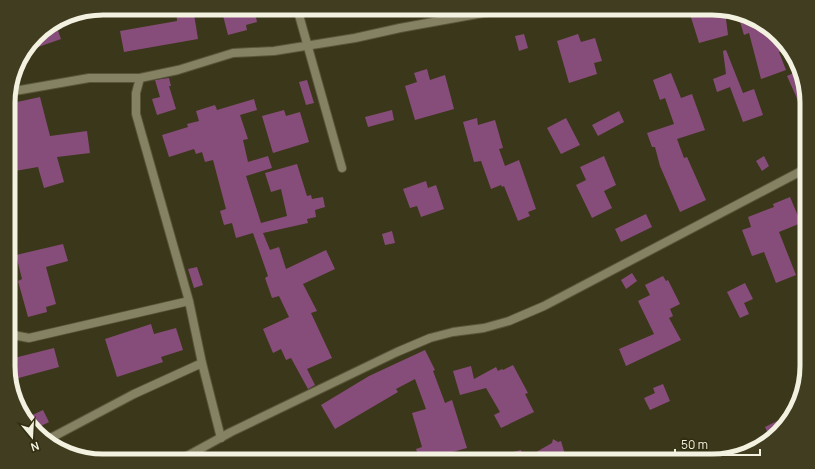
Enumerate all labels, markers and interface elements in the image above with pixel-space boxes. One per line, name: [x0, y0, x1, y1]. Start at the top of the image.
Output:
north arrow: [12, 417, 52, 457]
scale bar: [675, 431, 760, 457]
text: 50 m: [681, 436, 708, 453]
text: N: [29, 439, 41, 455]

